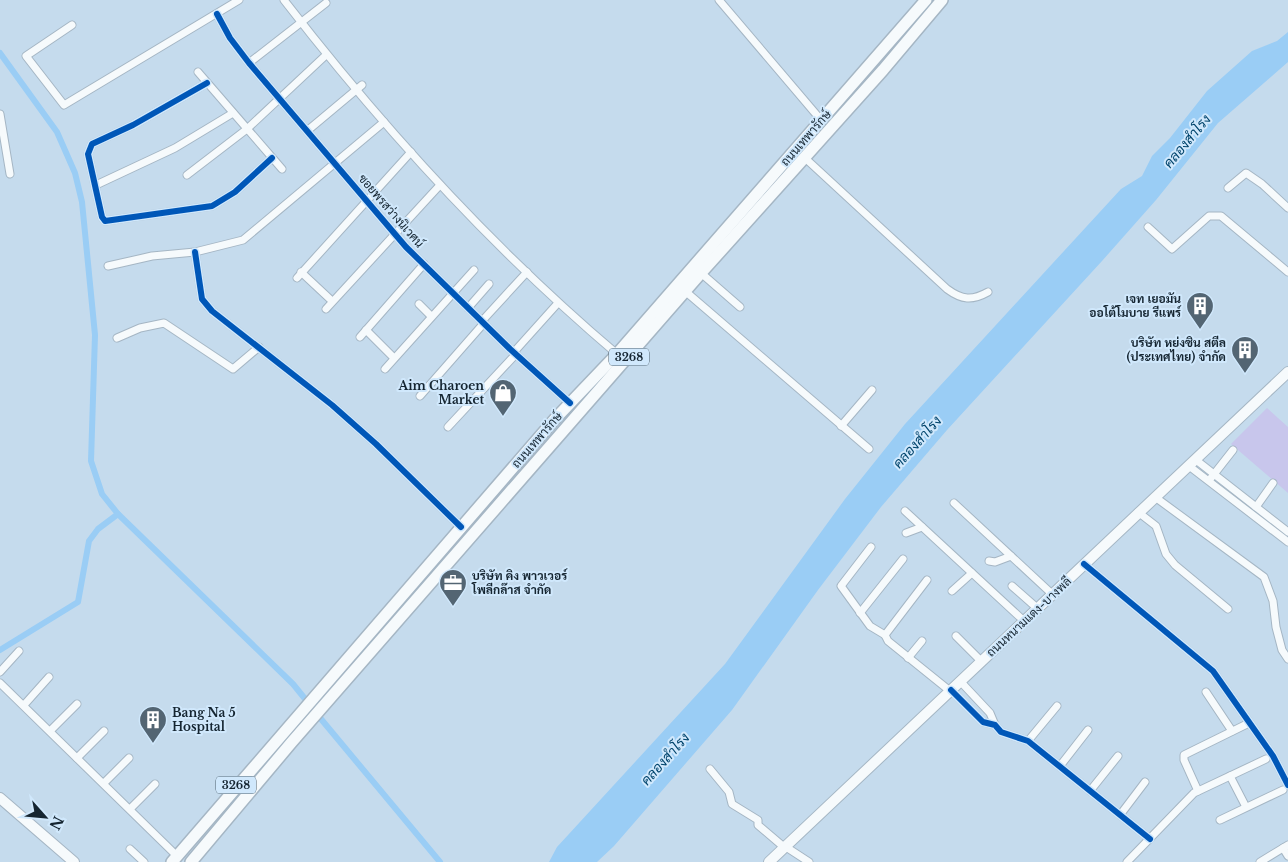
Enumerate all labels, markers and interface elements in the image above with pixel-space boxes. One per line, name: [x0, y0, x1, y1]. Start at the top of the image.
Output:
street label: ถนนเทพารักษ์: [777, 106, 835, 169]
water label: คลองสำโรง: [1159, 111, 1215, 171]
street label: ซอยพรสว่างนิเวศน์: [355, 171, 428, 251]
place label: เจท เยอมัน ออโต้โมบาย รีแพร์: [1089, 291, 1182, 320]
building icon: เจท เยอมัน ออโต้โมบาย รีแพร์: [1185, 291, 1215, 330]
place label: บริษัท หย่งซิน สตีล (ประเทศไทย) จํากัด: [1126, 335, 1226, 364]
building icon: บริษัท หย่งซิน สตีล (ประเทศไทย) จํากัด: [1230, 335, 1260, 374]
road number: 3268: [609, 348, 649, 366]
place label: Aim Charoen Market: [398, 378, 484, 407]
shop icon: Aim Charoen Market: [488, 378, 518, 417]
street label: ถนนเทพารักษ์: [508, 408, 566, 471]
water label: คลองสำโรง: [889, 412, 945, 472]
office icon: บริษัท คิง พาวเวอร์ โพลีกล๊าส จำกัด: [438, 568, 468, 607]
place label: บริษัท คิง พาวเวอร์ โพลีกล๊าส จำกัด: [471, 568, 568, 597]
street label: ถนนหนามแดง-บางพลี: [983, 573, 1074, 660]
building icon: Bang Na 5 Hospital: [138, 705, 168, 744]
place label: Bang Na 5 Hospital: [172, 705, 236, 734]
water label: คลองสำโรง: [637, 729, 693, 789]
road number: 3268: [216, 776, 256, 794]
north arrow: [20, 792, 70, 842]
text: N: [46, 813, 68, 833]

